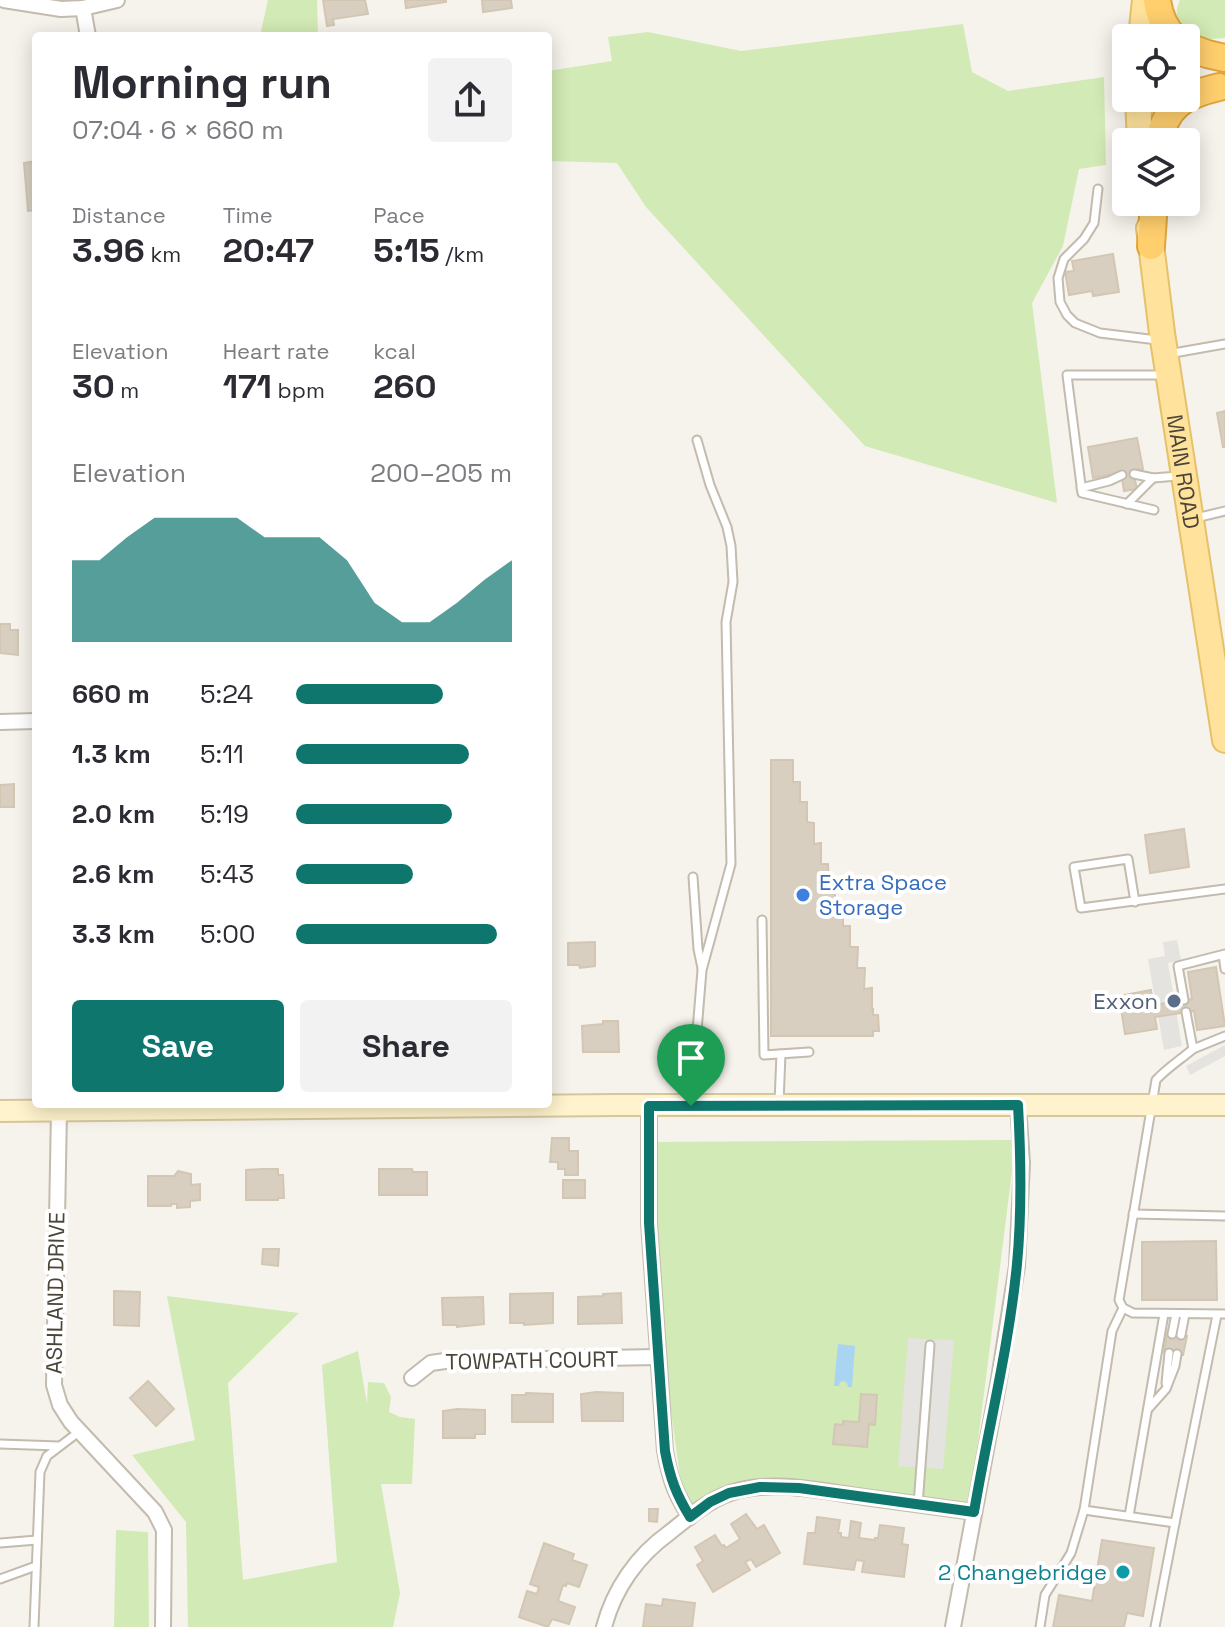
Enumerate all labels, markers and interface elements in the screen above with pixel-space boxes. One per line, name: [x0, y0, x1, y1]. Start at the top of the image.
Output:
map controls: [1112, 24, 1200, 216]
button: locate: [1112, 24, 1200, 112]
text: Morning run: [72, 55, 332, 111]
button: share: [428, 58, 512, 142]
text: 07:04 · 6 × 660 m: [72, 113, 284, 147]
button: layers: [1112, 128, 1200, 216]
text: Distance: [72, 201, 166, 229]
text: Time: [223, 201, 273, 229]
text: Pace: [373, 201, 425, 229]
text: 3.96: [72, 229, 145, 272]
text: 20:47: [223, 229, 314, 272]
text: 5:15: [373, 229, 440, 272]
text: km: [145, 240, 181, 268]
text: /km: [440, 240, 484, 268]
text: Elevation: [72, 337, 168, 365]
text: Heart rate: [223, 337, 329, 365]
text: kcal: [373, 337, 416, 365]
text: 30: [72, 365, 115, 408]
text: 171: [223, 365, 272, 408]
text: 260: [373, 365, 437, 408]
text: m: [115, 376, 139, 404]
text: bpm: [272, 376, 325, 404]
street label: MAIN ROAD: [1161, 412, 1206, 531]
text: Elevation: [72, 456, 186, 490]
text: 200–205 m: [370, 456, 512, 490]
text: 660 m: [72, 677, 150, 711]
text: 5:24: [200, 677, 253, 711]
text: 1.3 km: [72, 737, 151, 771]
text: 5:11: [200, 737, 244, 771]
text: 2.0 km: [72, 797, 155, 831]
text: 5:19: [200, 797, 249, 831]
text: 2.6 km: [72, 857, 154, 891]
text: 5:43: [200, 857, 254, 891]
place label: Extra Space Storage: [819, 868, 947, 921]
marker: Extra Space Storage: [794, 886, 812, 904]
text: 3.3 km: [72, 917, 155, 951]
text: 5:00: [200, 917, 255, 951]
place label: Exxon: [1093, 987, 1158, 1015]
marker: Exxon: [1165, 992, 1183, 1010]
button: Save: [72, 1000, 284, 1092]
button: Share: [300, 1000, 512, 1092]
pin: [657, 1024, 725, 1106]
icon: arrive: [669, 1036, 713, 1080]
street label: ASHLAND DRIVE: [40, 1212, 70, 1374]
street label: TOWPATH COURT: [445, 1344, 619, 1376]
place label: 2 Changebridge: [938, 1558, 1107, 1586]
marker: 2 Changebridge: [1114, 1563, 1132, 1581]

